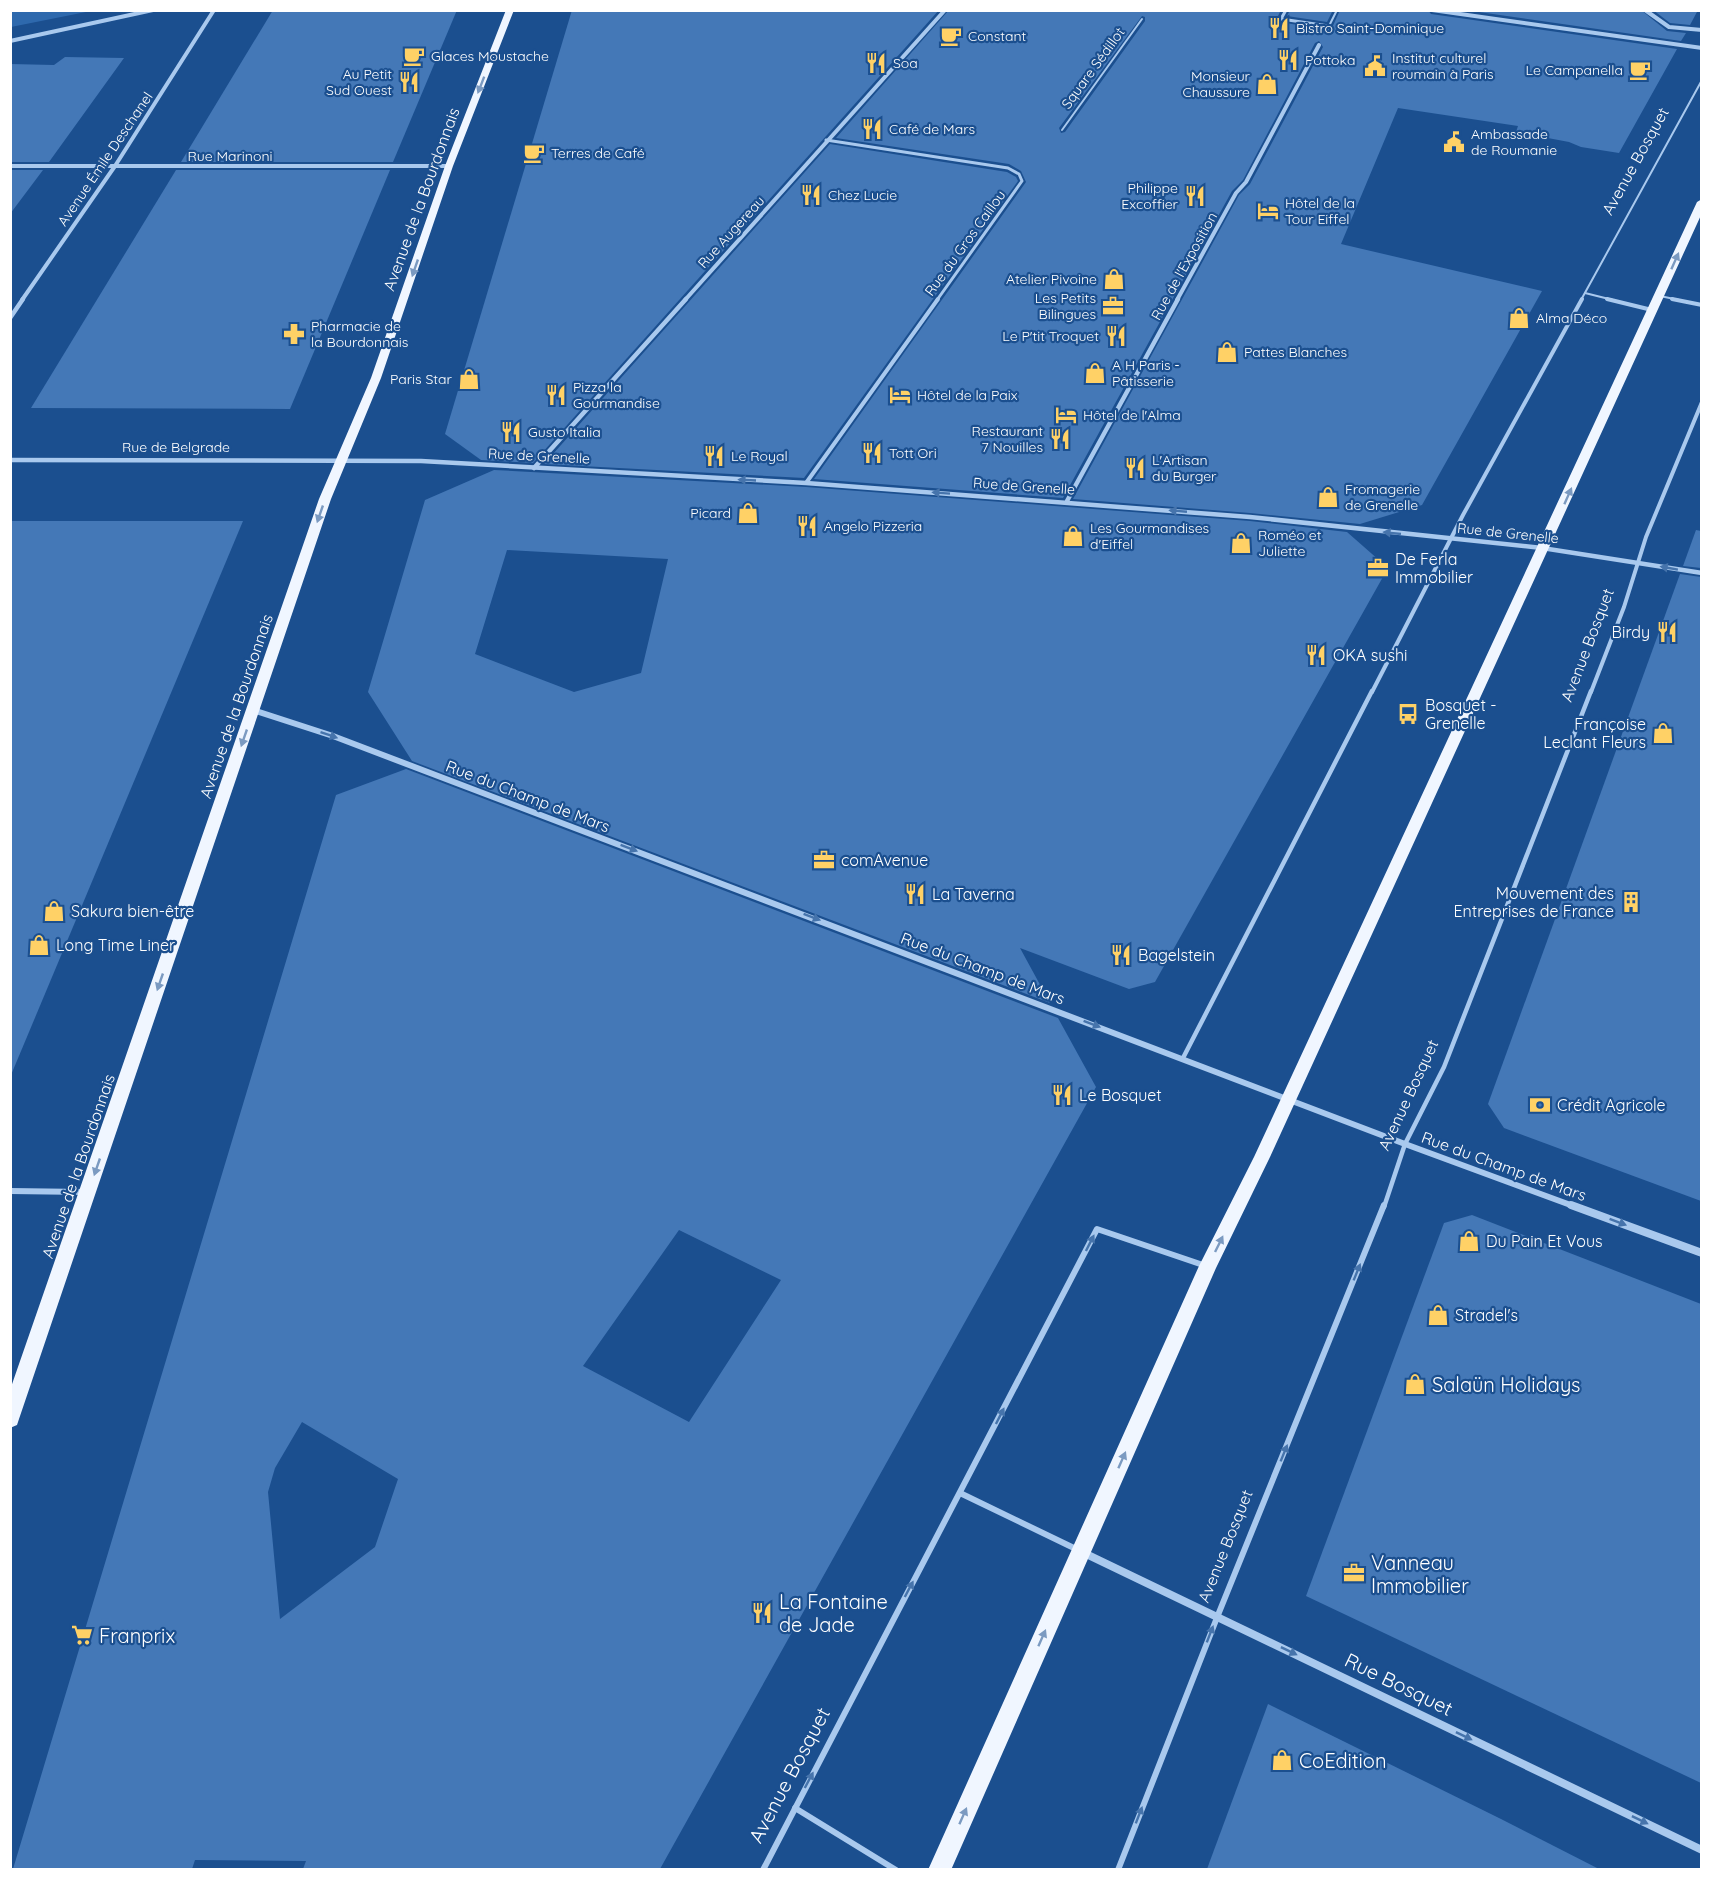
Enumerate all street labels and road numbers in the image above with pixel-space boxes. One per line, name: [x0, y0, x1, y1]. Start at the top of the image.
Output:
street label: Square Sédillot: [1057, 24, 1129, 112]
street label: Avenue Émile Deschanel: [53, 89, 157, 229]
street label: Avenue Bosquet: [1597, 104, 1673, 218]
street label: Avenue de la Bourdonnais: [379, 105, 463, 293]
street label: Rue Marinoni: [187, 147, 273, 165]
street label: Rue du Gros Caillou: [921, 187, 1009, 299]
street label: Rue Augereau: [694, 192, 768, 272]
street label: Rue de l'Exposition: [1147, 209, 1221, 323]
street label: Rue de Belgrade: [122, 438, 230, 456]
street label: Rue de Grenelle: [488, 444, 591, 468]
street label: Rue de Grenelle: [972, 473, 1076, 499]
street label: Rue de Grenelle: [1456, 519, 1560, 547]
street label: Avenue Bosquet: [1556, 585, 1618, 705]
street label: Avenue de la Bourdonnais: [195, 611, 277, 801]
street label: Rue du Champ de Mars: [443, 755, 613, 837]
street label: Rue du Champ de Mars: [898, 927, 1068, 1009]
street label: Avenue Bosquet: [1374, 1036, 1442, 1154]
street label: Avenue de la Bourdonnais: [37, 1071, 119, 1261]
street label: Rue du Champ de Mars: [1419, 1127, 1589, 1205]
street label: Avenue Bosquet: [1193, 1487, 1257, 1605]
street label: Rue Bosquet: [1341, 1647, 1457, 1721]
street label: Avenue Bosquet: [743, 1703, 835, 1847]

